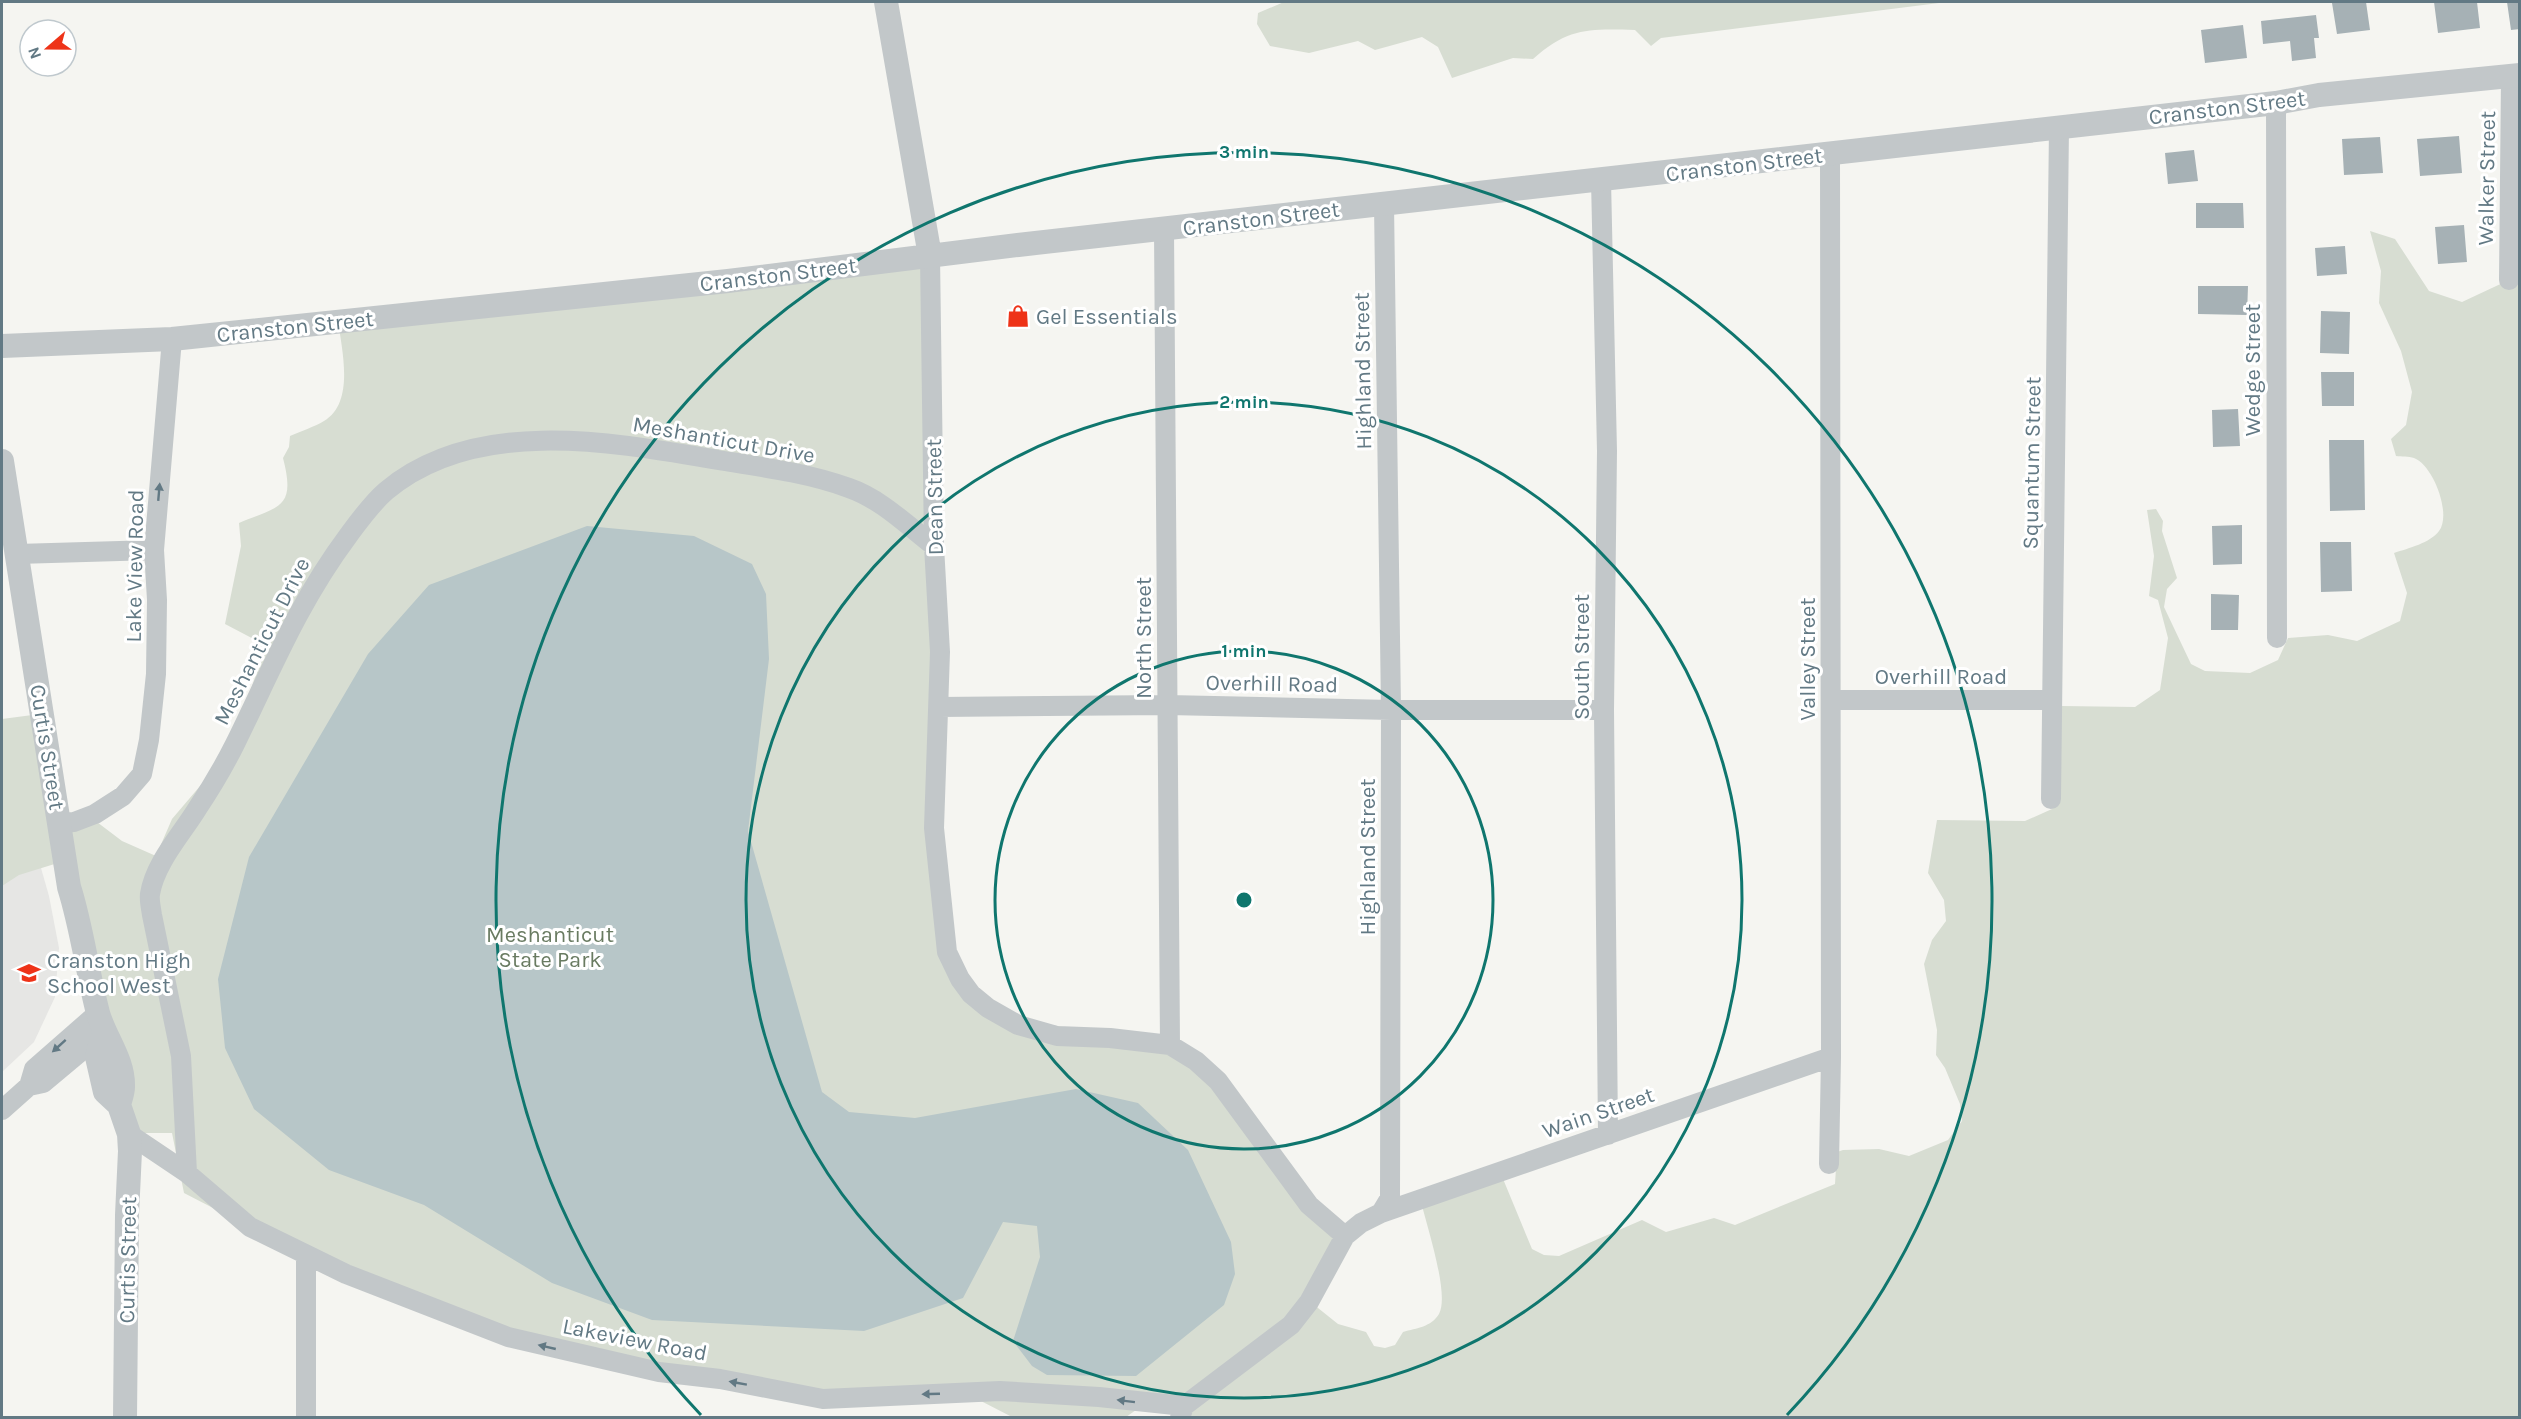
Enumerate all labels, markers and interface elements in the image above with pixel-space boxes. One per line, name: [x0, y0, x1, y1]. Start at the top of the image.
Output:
north arrow: [18, 18, 78, 78]
text: N: [23, 44, 45, 62]
street label: Cranston Street: [2147, 85, 2307, 130]
street label: Walker Street: [2473, 111, 2501, 245]
text: 3 min: [1219, 141, 1269, 163]
street label: Cranston Street: [1664, 142, 1824, 187]
street label: Cranston Street: [1181, 196, 1341, 241]
street label: Cranston Street: [698, 252, 858, 297]
street label: Highland Street: [1349, 292, 1377, 450]
shop icon: Gel Essentials: [1005, 303, 1031, 329]
place label: Gel Essentials: [1036, 304, 1178, 330]
street label: Wedge Street: [2240, 304, 2266, 436]
street label: Cranston Street: [215, 306, 375, 348]
street label: Squantum Street: [2017, 376, 2047, 550]
text: 2 min: [1219, 391, 1269, 413]
street label: Meshanticut Drive: [631, 411, 817, 469]
street label: Dean Street: [921, 438, 949, 556]
one-way arrow: [154, 482, 164, 501]
street label: Lake View Road: [121, 489, 149, 643]
street label: Meshanticut Drive: [208, 553, 315, 730]
street label: North Street: [1131, 577, 1157, 699]
street label: South Street: [1569, 594, 1595, 720]
street label: Valley Street: [1795, 597, 1821, 721]
text: 1 min: [1221, 640, 1267, 662]
street label: Overhill Road: [1875, 664, 2007, 690]
street label: Overhill Road: [1206, 670, 1338, 698]
street label: Curtis Street: [24, 683, 70, 812]
street label: Highland Street: [1355, 778, 1381, 936]
centre of rings: [1234, 890, 1254, 910]
park label: Meshanticut State Park: [486, 922, 614, 973]
place label: Cranston High School West: [47, 948, 191, 999]
school or university icon: Cranston High School West: [16, 960, 42, 986]
one-way arrow: [52, 1039, 67, 1052]
street label: Wain Street: [1539, 1082, 1658, 1144]
street label: Curtis Street: [114, 1196, 142, 1324]
street label: Lakeview Road: [560, 1313, 709, 1367]
one-way arrow: [537, 1342, 556, 1352]
one-way arrow: [729, 1378, 748, 1387]
one-way arrow: [922, 1389, 941, 1398]
one-way arrow: [1116, 1396, 1135, 1406]

